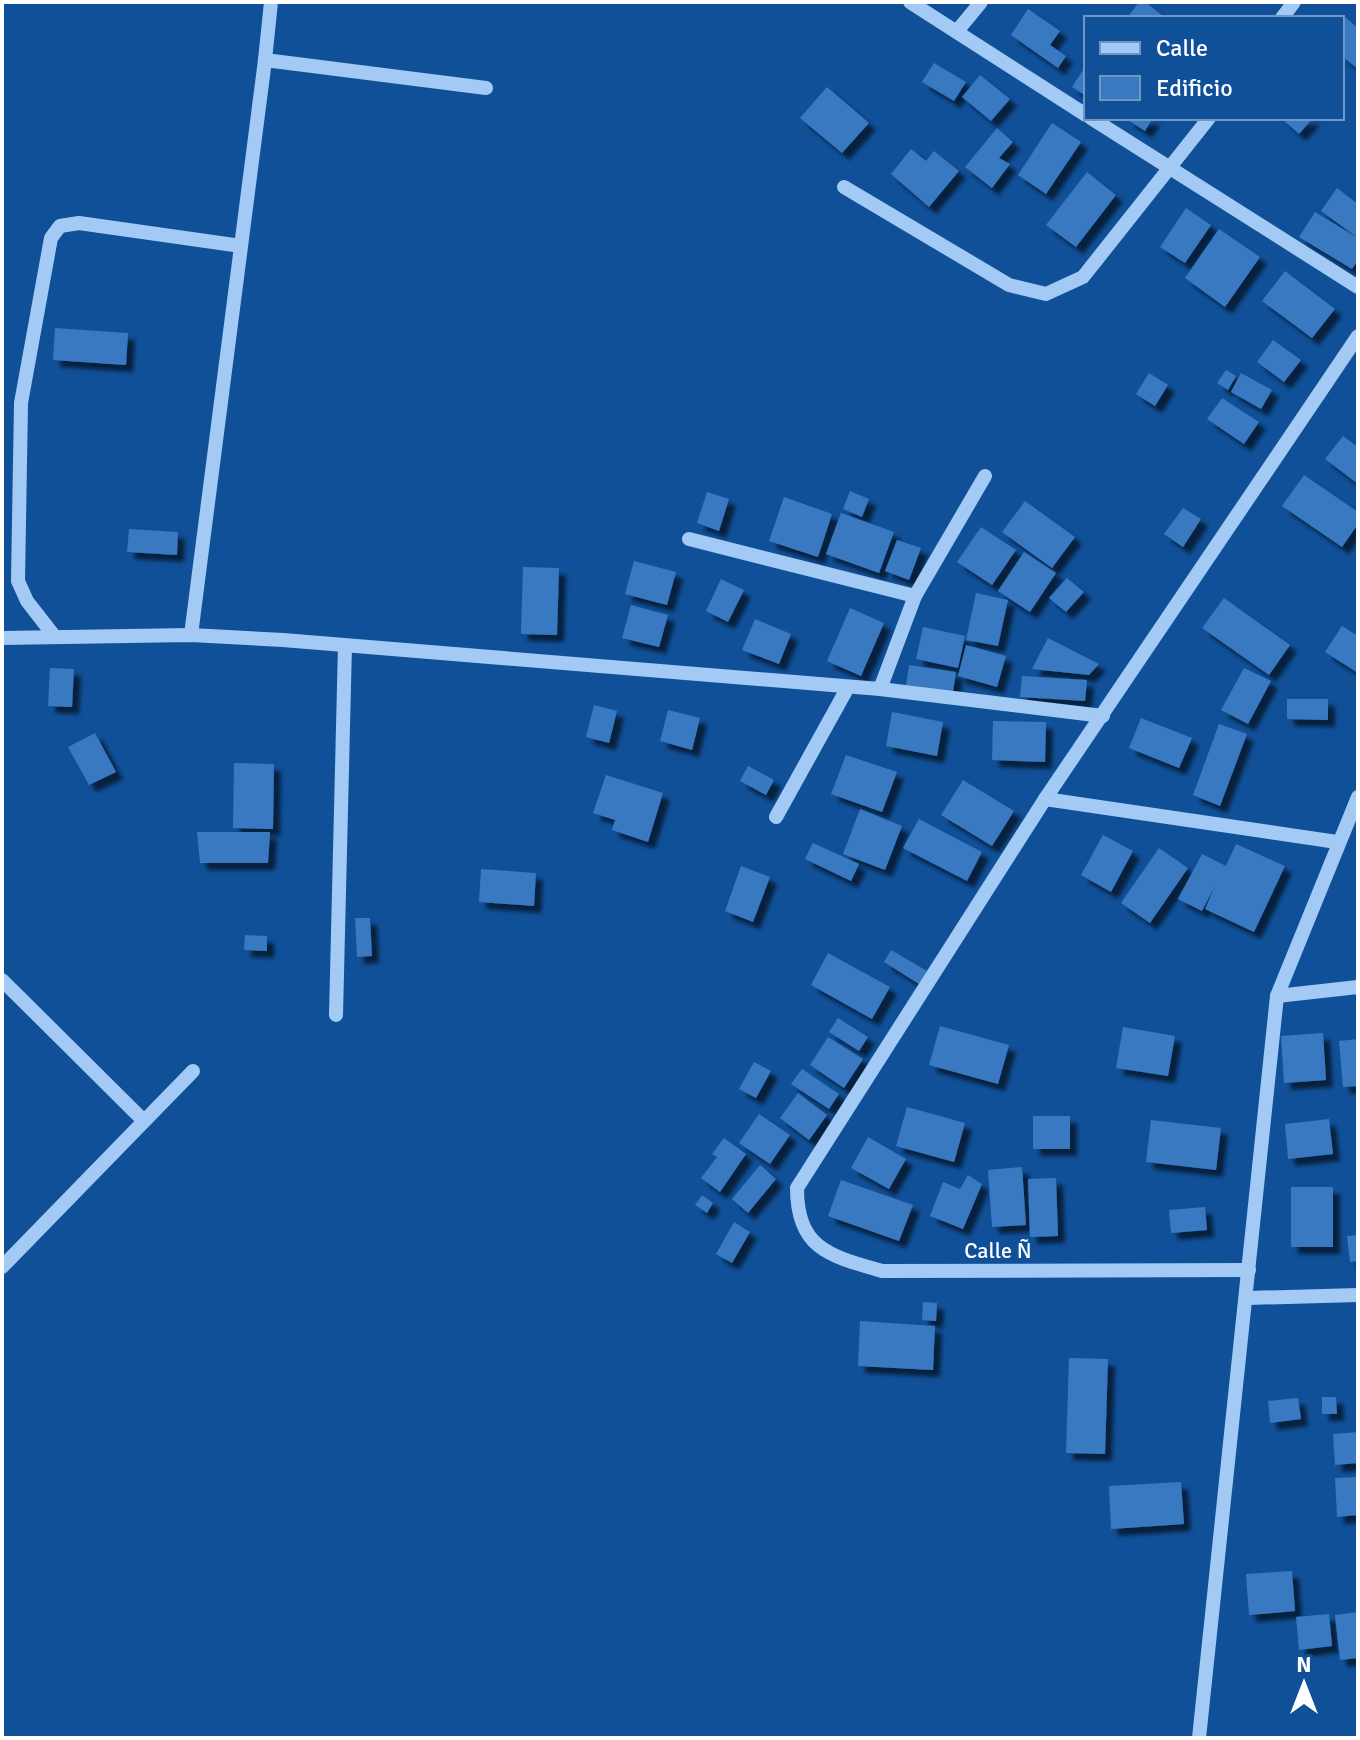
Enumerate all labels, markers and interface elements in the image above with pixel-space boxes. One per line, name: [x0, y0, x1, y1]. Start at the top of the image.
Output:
legend: [1084, 16, 1344, 120]
text: Calle: [1156, 33, 1208, 63]
text: Edificio: [1156, 73, 1233, 103]
street label: Calle Ñ: [964, 1237, 1032, 1264]
north arrow: [1264, 1644, 1344, 1724]
text: N: [1296, 1651, 1312, 1678]

